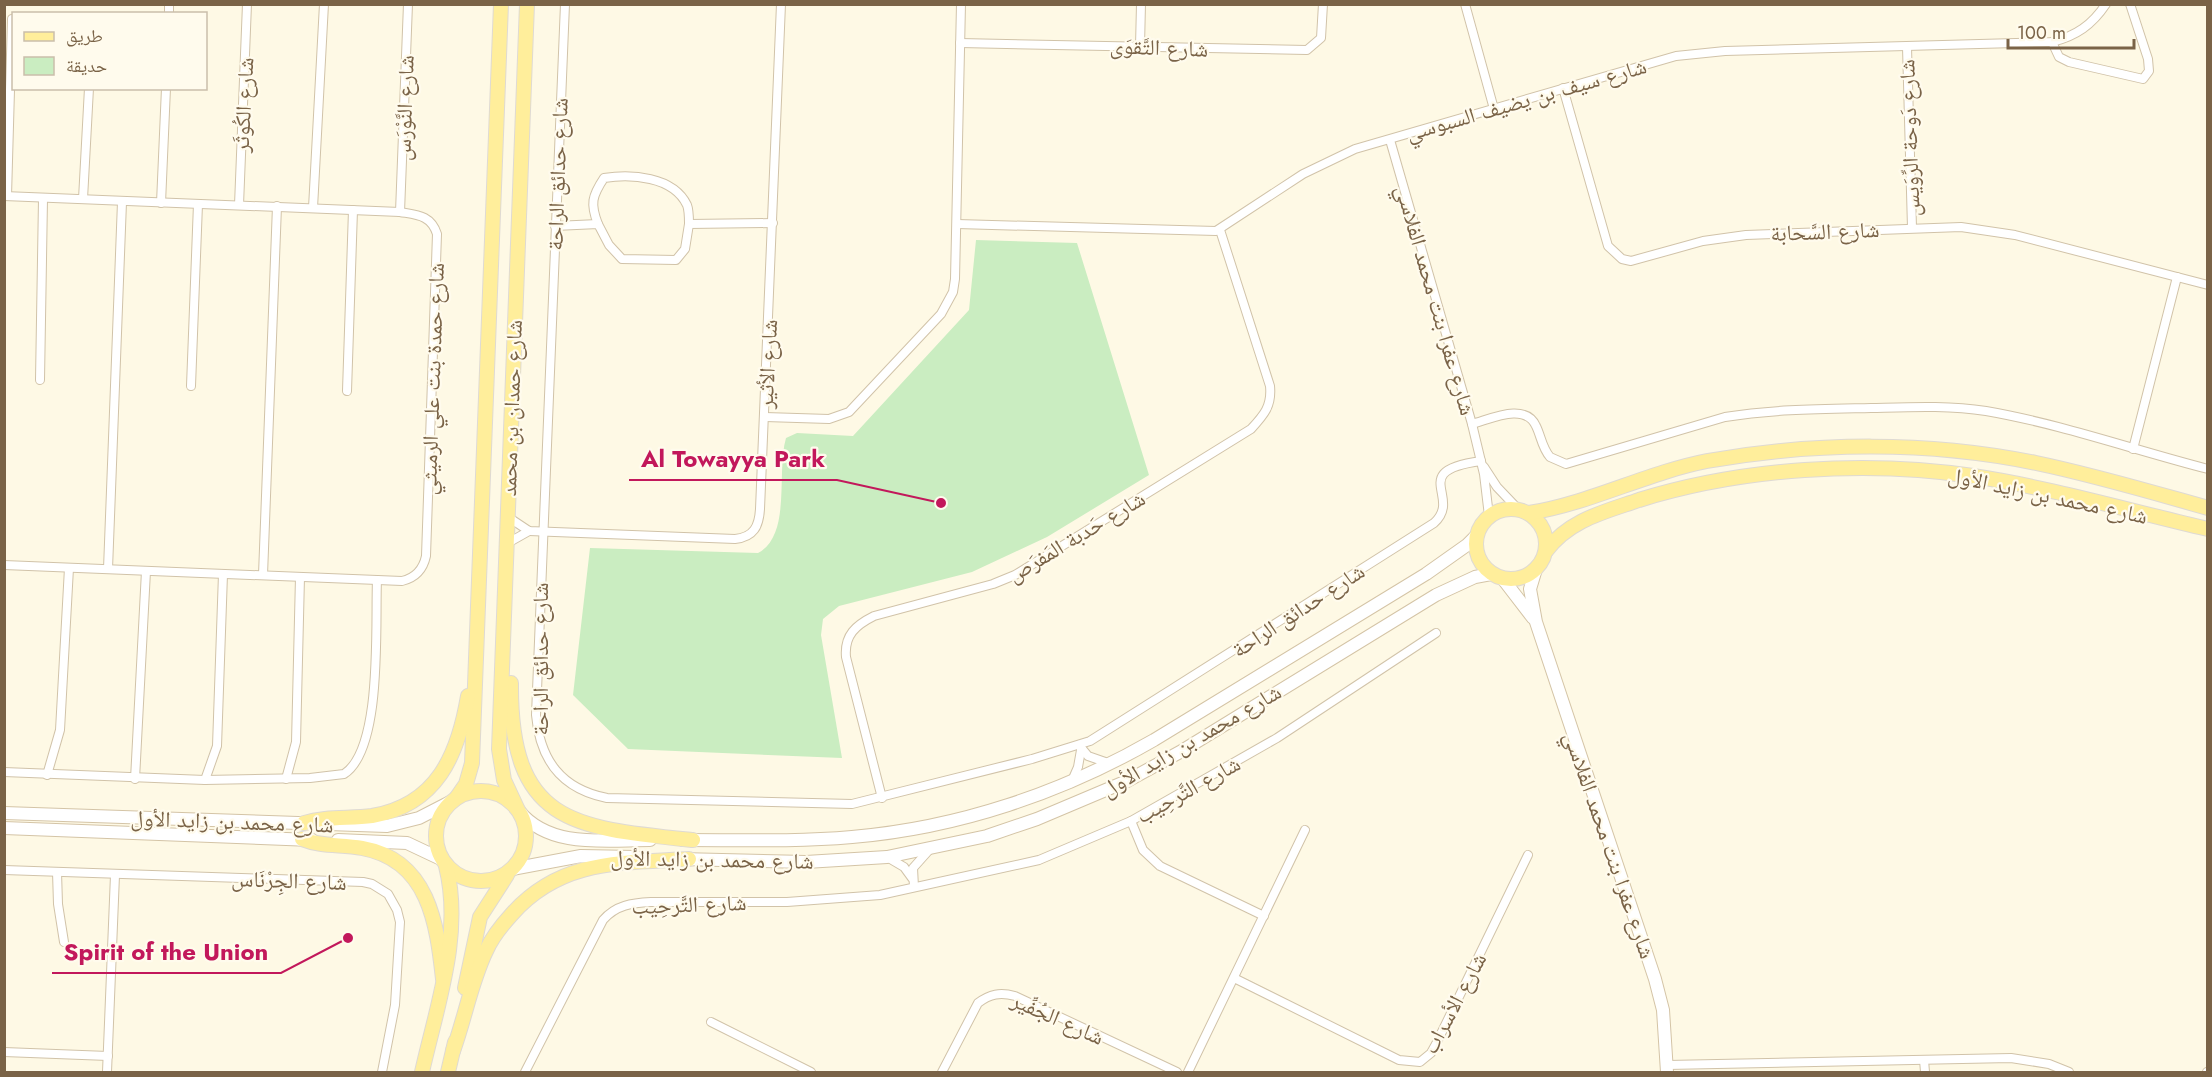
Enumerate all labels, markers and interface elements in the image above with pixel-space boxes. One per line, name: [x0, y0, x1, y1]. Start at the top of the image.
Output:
legend: [12, 12, 207, 90]
scale bar: [2008, 12, 2134, 50]
text: 100 m: [2017, 20, 2066, 46]
text: طريق: [66, 23, 103, 49]
street label: شارع التَّقوَى: [1109, 29, 1209, 65]
street label: شارع سيف بن يضيف السبوسي: [1402, 49, 1650, 150]
text: حديقة: [66, 53, 107, 79]
street label: شارع النَّوْرَس: [386, 55, 422, 161]
street label: شارع الكُوثَر: [224, 57, 261, 154]
street label: شارع دَوحة الرِّوَيس: [1890, 59, 1928, 217]
street label: شارع حدائق الراحة: [538, 97, 576, 251]
street label: شارع عفرا بنت محمد الفلاسي: [1386, 181, 1484, 419]
street label: شارع السَّحابة: [1770, 213, 1880, 249]
street label: شارع حمدة بنت علي الرميثي: [412, 262, 454, 496]
street label: شارع حمدان بن محمد: [492, 319, 530, 497]
street label: شارع الأثير: [749, 319, 785, 410]
callout: Al Towayya Park: [629, 438, 837, 480]
text: Al Towayya Park: [640, 441, 825, 476]
street label: شارع محمد بن زايد الأول: [1945, 458, 2151, 532]
street label: شارع حَدبة المَفرَص: [1001, 482, 1151, 590]
street label: شارع حدائق الراحة: [1225, 555, 1371, 665]
street label: شارع حدائق الراحة: [524, 583, 556, 735]
street label: شارع محمد بن زايد الأول: [1095, 675, 1287, 805]
street label: شارع عفرا بنت محمد الفلاسي: [1555, 727, 1664, 963]
street label: شارع التَّرحِيب: [1130, 747, 1246, 831]
street label: شارع محمد بن زايد الأول: [130, 801, 334, 841]
street label: شارع محمد بن زايد الأول: [610, 841, 814, 877]
street label: شارع الجِرْنَاس: [231, 862, 347, 898]
street label: شارع التَّرحِيب: [631, 886, 747, 922]
callout: Spirit of the Union: [52, 931, 281, 973]
text: Spirit of the Union: [64, 934, 268, 969]
street label: شارع الأسراب: [1414, 947, 1494, 1059]
street label: شارع الجُفِّير: [1006, 983, 1109, 1053]

